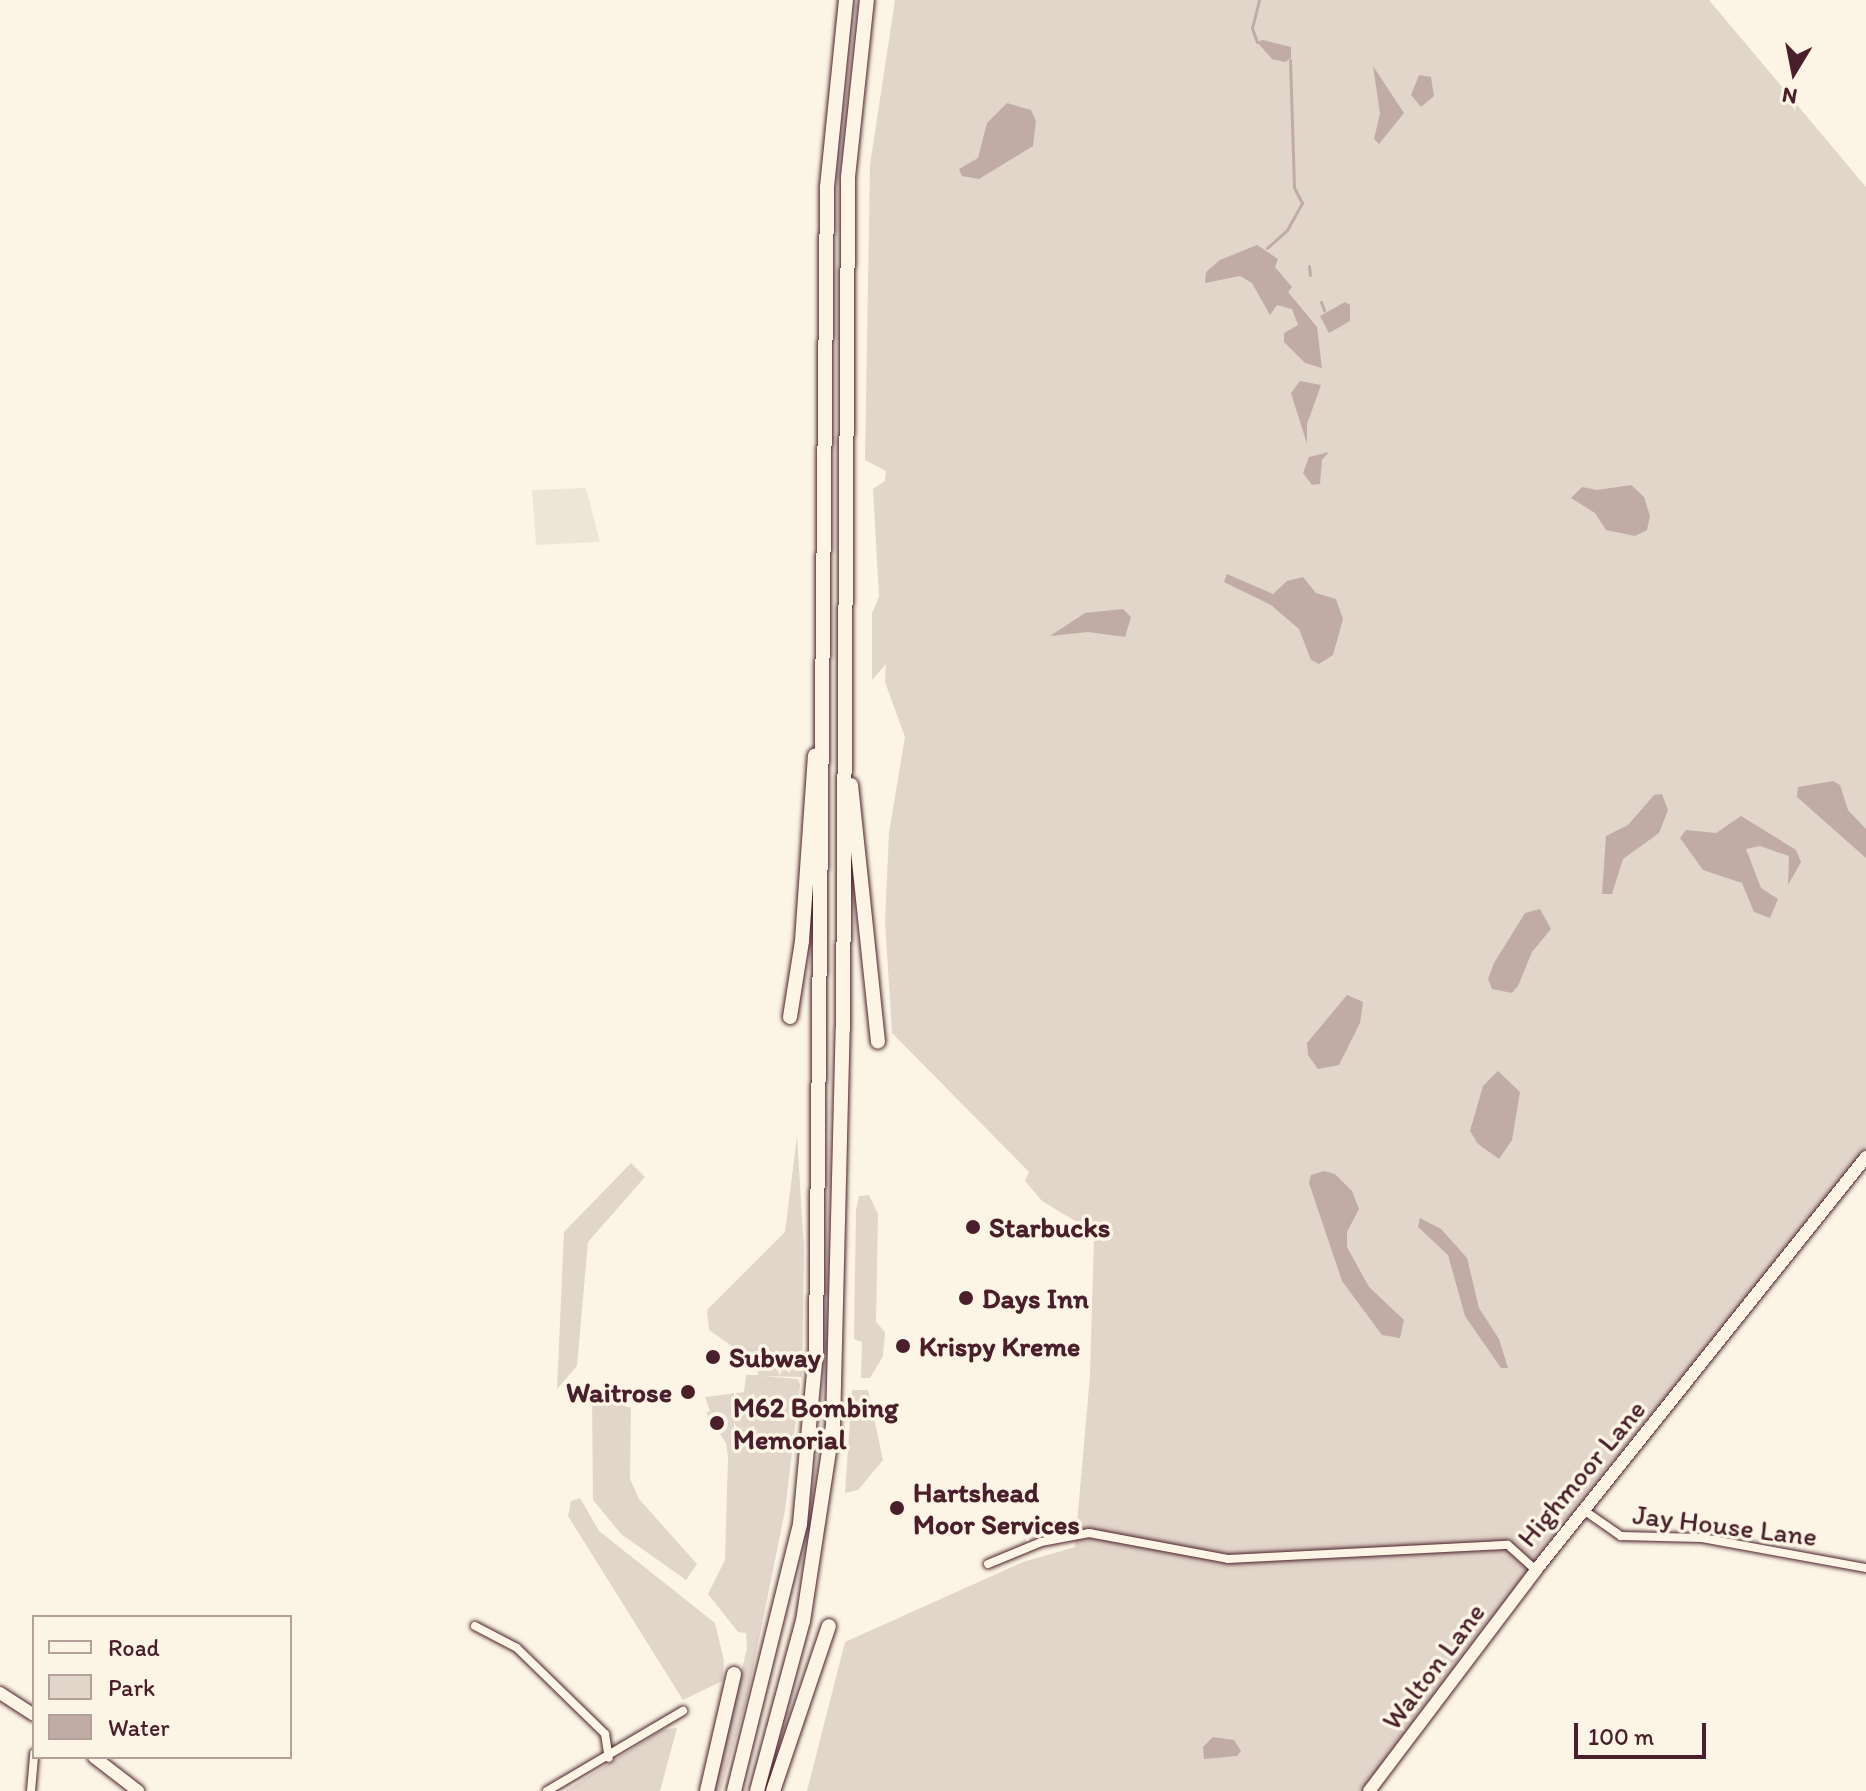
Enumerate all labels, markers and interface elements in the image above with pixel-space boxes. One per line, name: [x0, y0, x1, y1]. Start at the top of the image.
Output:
north arrow: [1754, 32, 1834, 112]
text: N: [1780, 82, 1799, 111]
place label: Starbucks: [989, 1210, 1110, 1244]
marker: Starbucks: [964, 1218, 982, 1236]
place label: Days Inn: [982, 1281, 1088, 1315]
marker: Days Inn: [957, 1289, 975, 1307]
place label: Krispy Kreme: [919, 1329, 1079, 1363]
marker: Krispy Kreme: [894, 1337, 912, 1355]
place label: Subway: [729, 1340, 821, 1374]
marker: Subway: [704, 1348, 722, 1366]
place label: Waitrose: [566, 1375, 672, 1409]
marker: Waitrose: [679, 1383, 697, 1401]
place label: M62 Bombing Memorial: [733, 1390, 899, 1456]
street label: Highmoor Lane: [1509, 1392, 1653, 1554]
marker: M62 Bombing Memorial: [708, 1414, 726, 1432]
place label: Hartshead Moor Services: [913, 1475, 1080, 1541]
street label: Jay House Lane: [1631, 1497, 1819, 1553]
marker: Hartshead Moor Services: [888, 1499, 906, 1517]
street label: Walton Lane: [1374, 1596, 1492, 1736]
legend: [32, 1615, 292, 1759]
text: Road: [108, 1633, 160, 1662]
text: Park: [108, 1673, 155, 1702]
scale bar: [1578, 1707, 1710, 1757]
text: Water: [108, 1713, 170, 1742]
text: 100 m: [1588, 1722, 1654, 1751]

